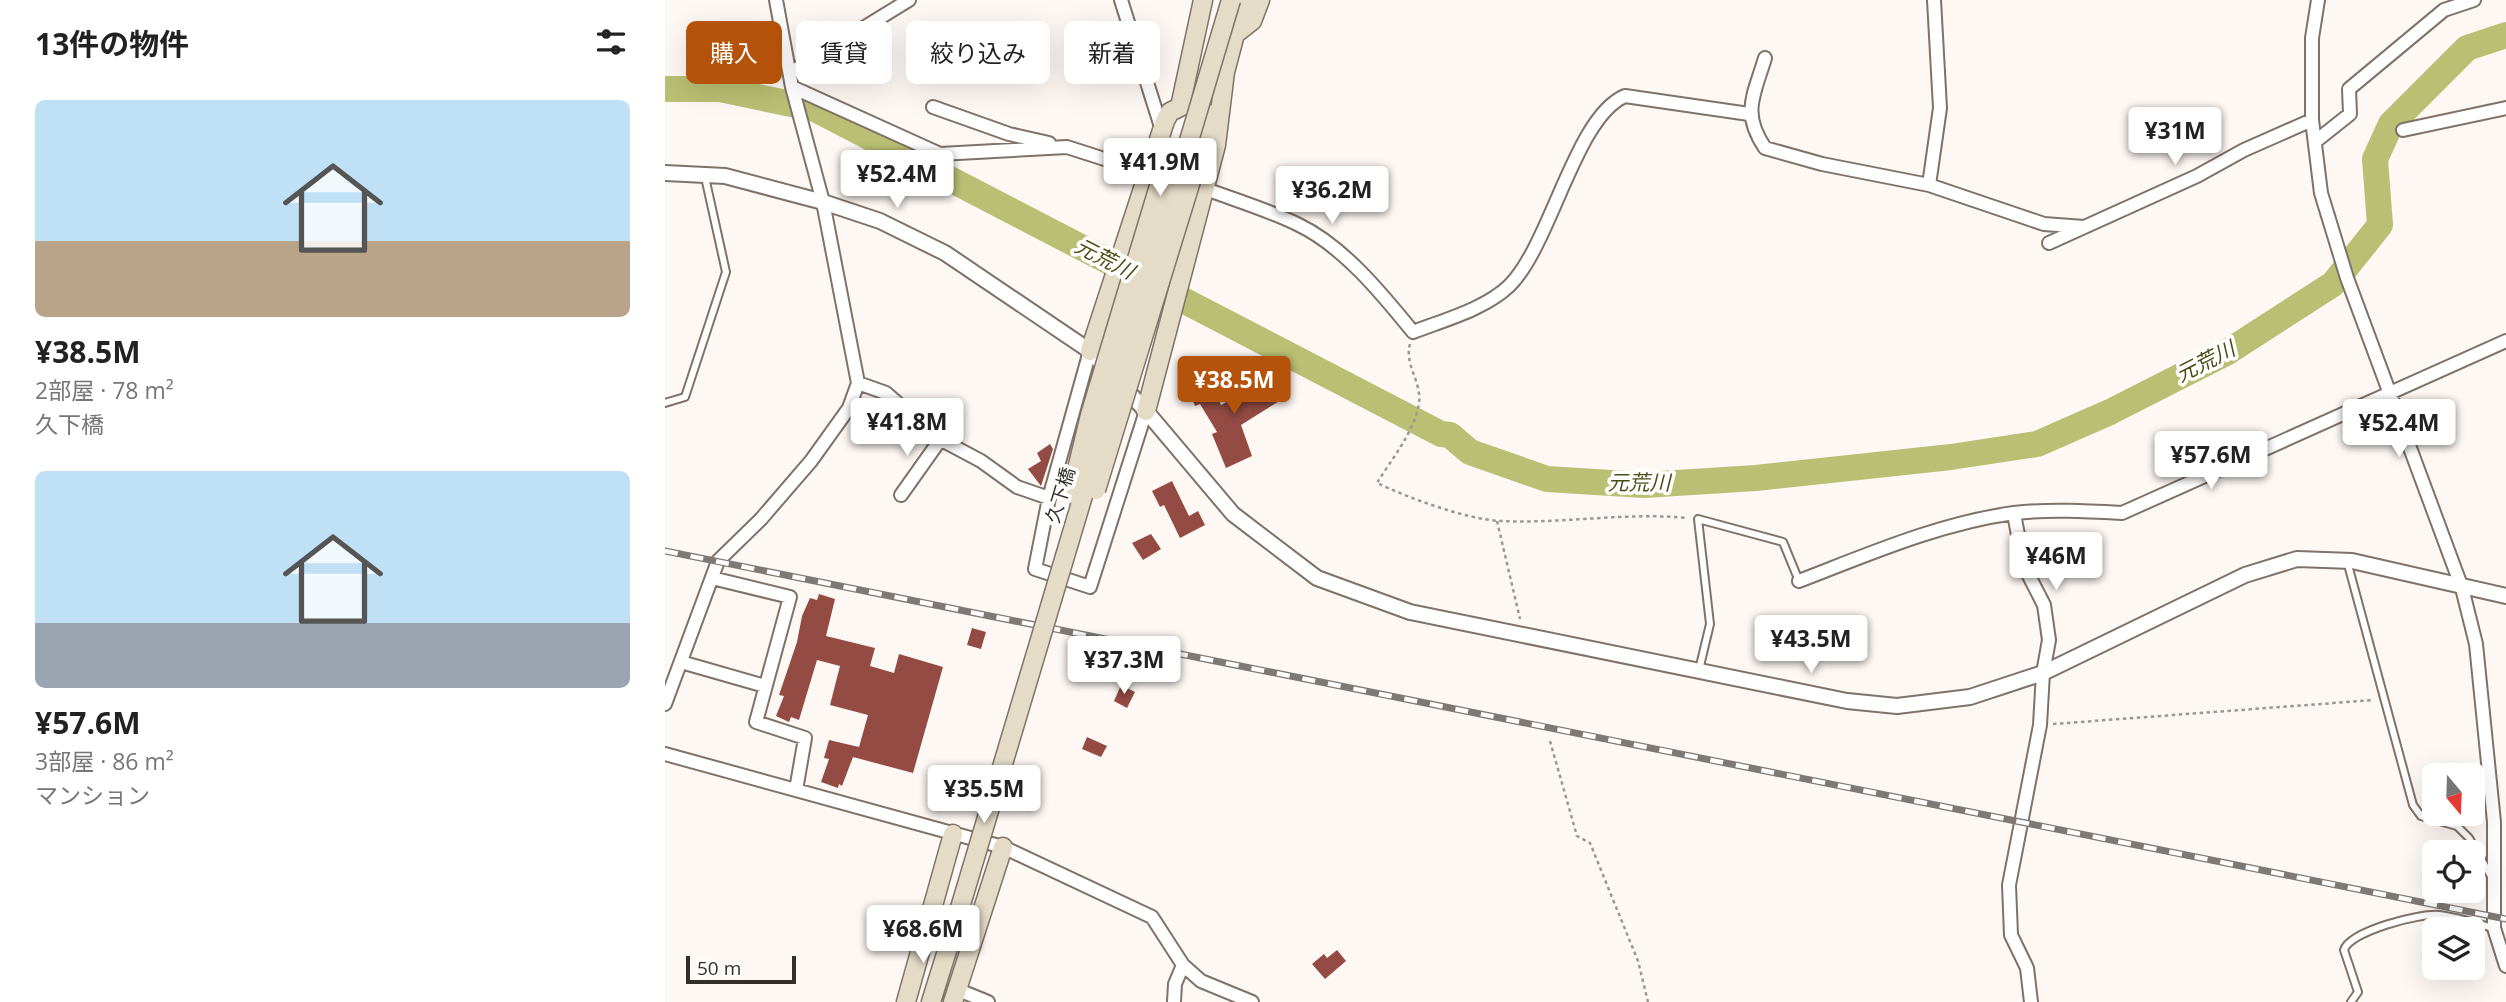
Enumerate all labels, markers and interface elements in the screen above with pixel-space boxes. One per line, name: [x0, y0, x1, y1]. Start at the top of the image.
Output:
chip: 購入: [686, 21, 782, 84]
chip: 賃貸: [796, 21, 892, 84]
chip: 絞り込み: [906, 21, 1050, 84]
chip: 新着: [1064, 21, 1160, 84]
text: 13件の物件: [35, 23, 189, 64]
icon: filters: [592, 23, 630, 61]
pin: ¥31M: [2134, 108, 2216, 167]
text: ¥31M: [2144, 114, 2206, 146]
pin: ¥41.9M: [1103, 138, 1217, 198]
icon: home: [270, 145, 396, 271]
text: ¥41.9M: [1120, 145, 1200, 177]
pin: ¥52.4M: [840, 150, 954, 210]
text: ¥52.4M: [857, 157, 937, 189]
pin: ¥36.2M: [1275, 166, 1389, 226]
text: ¥36.2M: [1292, 173, 1372, 205]
water label: 元荒川: [1071, 231, 1141, 286]
text: ¥38.5M: [35, 331, 140, 372]
water label: 元荒川: [2171, 333, 2241, 388]
pin: ¥38.5M: [1177, 356, 1291, 416]
text: ¥38.5M: [1194, 363, 1274, 395]
text: 2部屋 · 78 m²: [35, 374, 174, 406]
pin: ¥41.8M: [850, 398, 964, 458]
pin: ¥52.4M: [2342, 400, 2456, 459]
text: ¥41.8M: [867, 405, 947, 437]
text: ¥52.4M: [2359, 406, 2439, 438]
text: 久下橋: [35, 408, 104, 440]
pin: ¥57.6M: [2154, 432, 2268, 491]
text: ¥57.6M: [2171, 438, 2251, 470]
street label: 久下橋: [1039, 464, 1081, 526]
water label: 元荒川: [1608, 468, 1672, 496]
icon: home: [270, 516, 396, 642]
pin: ¥46M: [2015, 532, 2097, 592]
text: ¥46M: [2025, 539, 2087, 571]
pin: ¥43.5M: [1754, 616, 1868, 675]
text: ¥43.5M: [1771, 622, 1851, 654]
pin: ¥37.3M: [1067, 636, 1181, 696]
text: ¥37.3M: [1084, 643, 1164, 675]
text: ¥57.6M: [35, 702, 140, 743]
text: 3部屋 · 86 m²: [35, 745, 174, 777]
north arrow: [2422, 763, 2485, 826]
map controls: [2422, 763, 2485, 980]
pin: ¥35.5M: [927, 766, 1041, 825]
text: ¥35.5M: [944, 772, 1024, 804]
text: マンション: [35, 779, 150, 811]
button: locate: [2422, 840, 2485, 903]
pin: ¥68.6M: [866, 906, 980, 965]
text: ¥68.6M: [883, 912, 963, 944]
button: layers: [2422, 917, 2485, 980]
scale bar: [686, 953, 796, 985]
text: 50 m: [697, 955, 741, 981]

